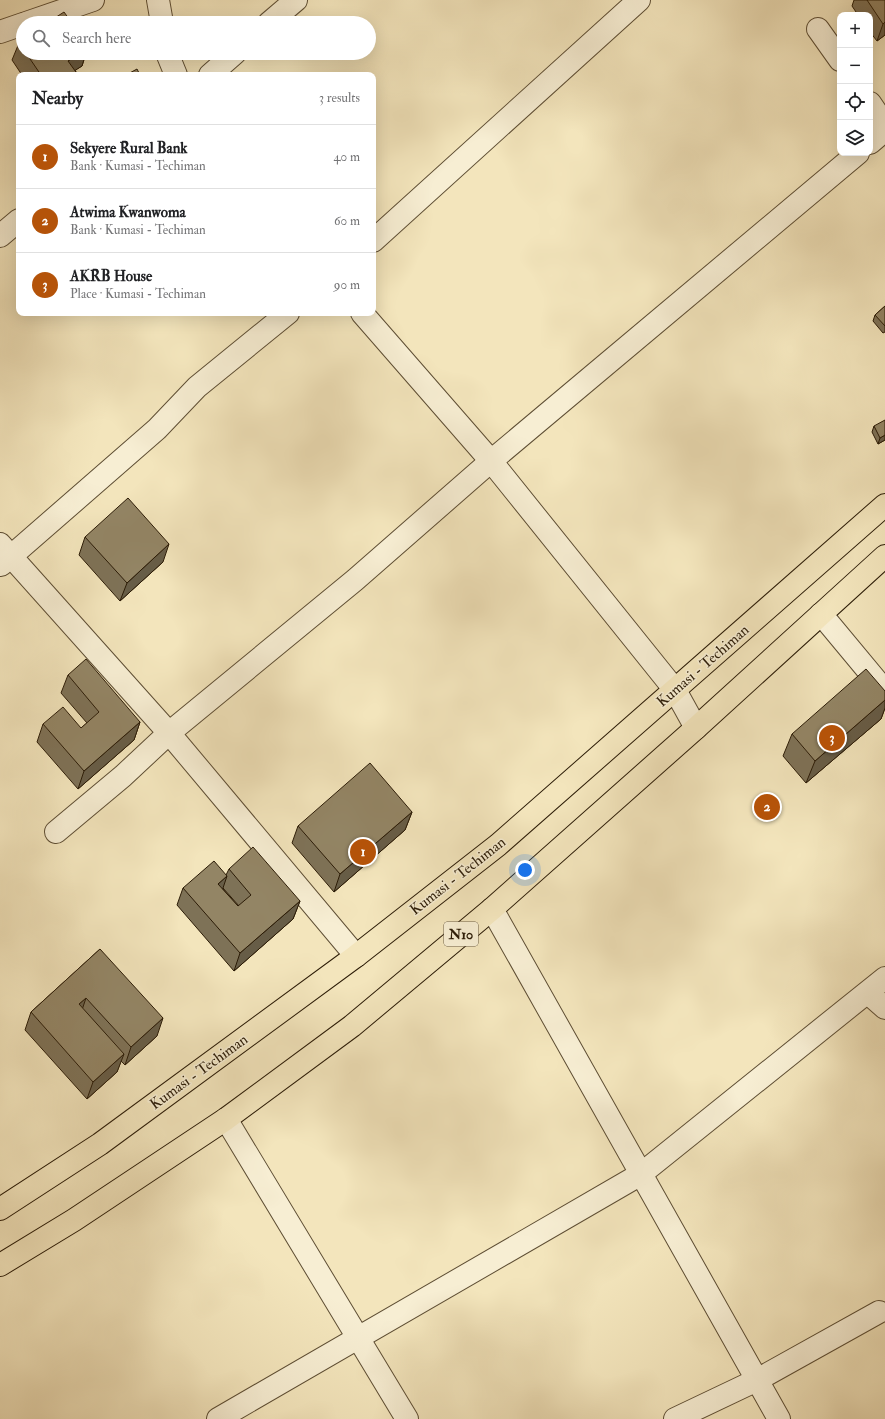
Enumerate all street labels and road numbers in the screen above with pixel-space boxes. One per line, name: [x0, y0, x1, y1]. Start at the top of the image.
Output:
street label: Kumasi - Techiman: [653, 620, 753, 711]
street label: Kumasi - Techiman: [406, 832, 510, 919]
road number: N10: [444, 922, 478, 946]
street label: Kumasi - Techiman: [146, 1030, 252, 1114]

